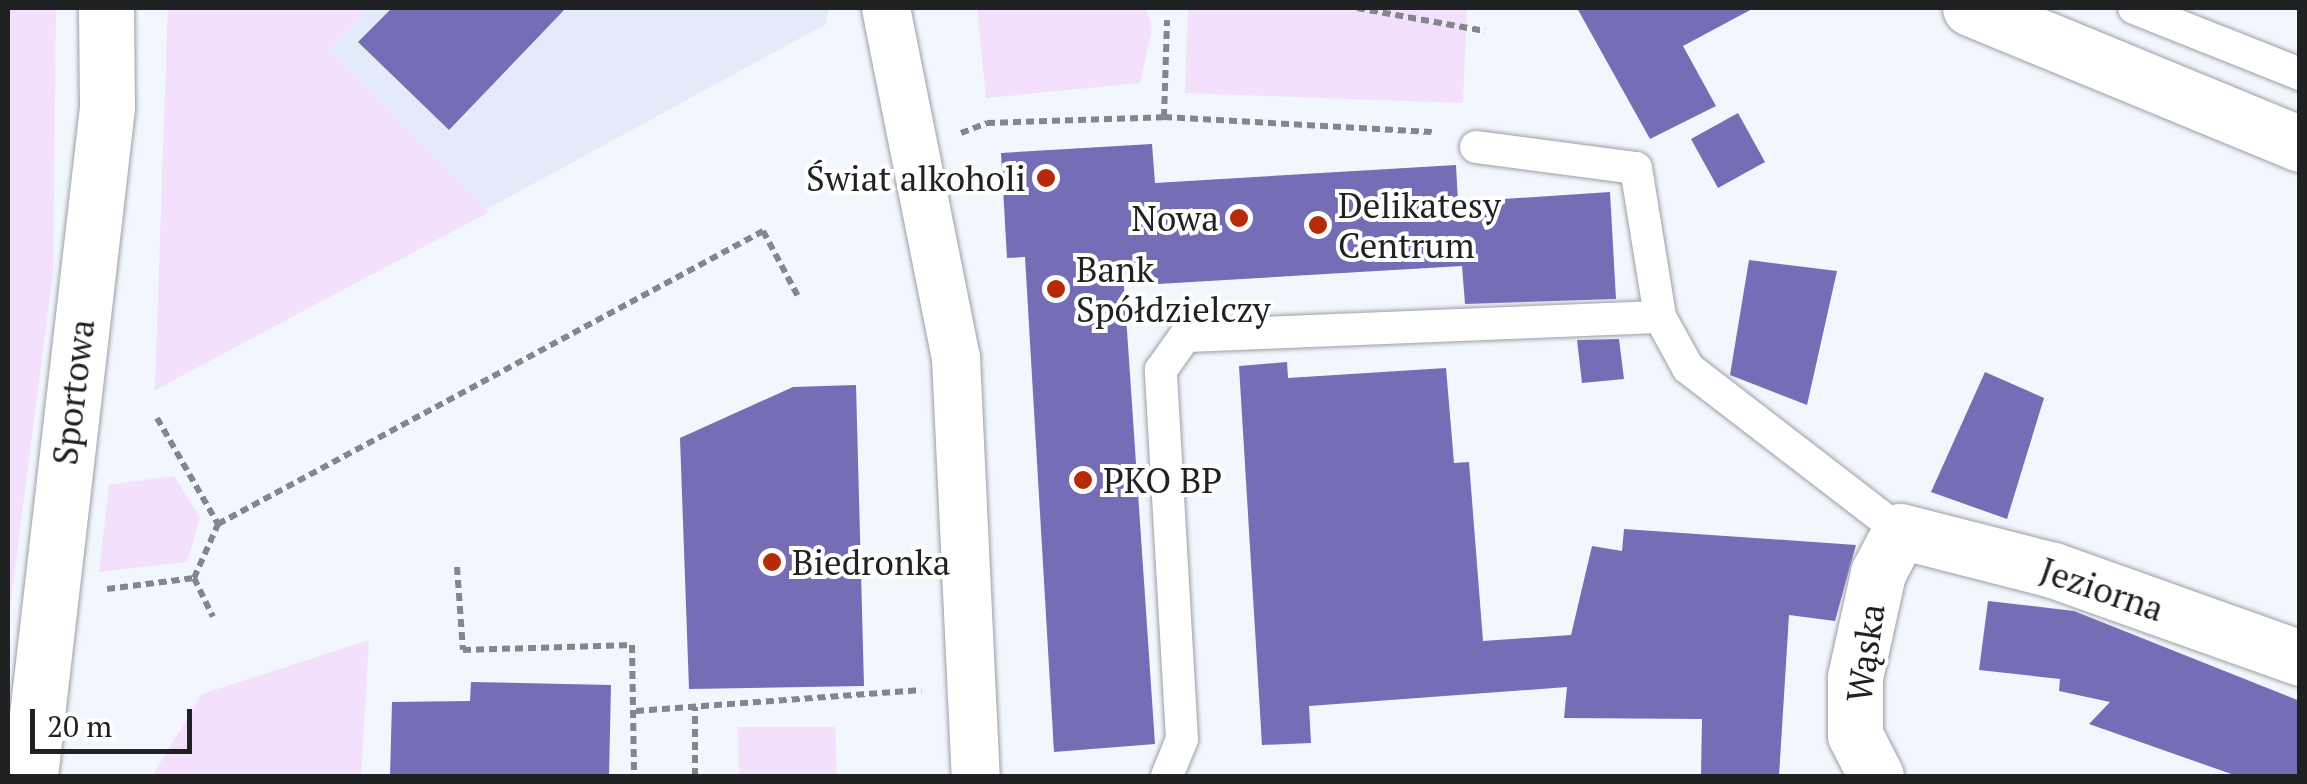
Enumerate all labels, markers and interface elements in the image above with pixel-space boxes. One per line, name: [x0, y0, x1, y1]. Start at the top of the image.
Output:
place label: Świat alkoholi: [806, 157, 1026, 199]
marker: Świat alkoholi: [1035, 167, 1057, 189]
place label: Delikatesy Centrum: [1338, 184, 1501, 266]
place label: Nowa: [1131, 197, 1219, 239]
marker: Nowa: [1228, 207, 1250, 229]
marker: Delikatesy Centrum: [1307, 214, 1329, 236]
place label: Bank Spółdzielczy: [1076, 248, 1271, 330]
marker: Bank Spółdzielczy: [1045, 278, 1067, 300]
street label: Sportowa: [43, 317, 103, 467]
place label: PKO BP: [1103, 459, 1222, 501]
marker: PKO BP: [1072, 469, 1094, 491]
place label: Biedronka: [792, 541, 950, 583]
street label: Jeziorna: [2035, 548, 2169, 630]
marker: Biedronka: [761, 551, 783, 573]
street label: Wąska: [1837, 601, 1893, 705]
scale bar: [35, 689, 198, 751]
text: 20 m: [47, 706, 112, 746]

